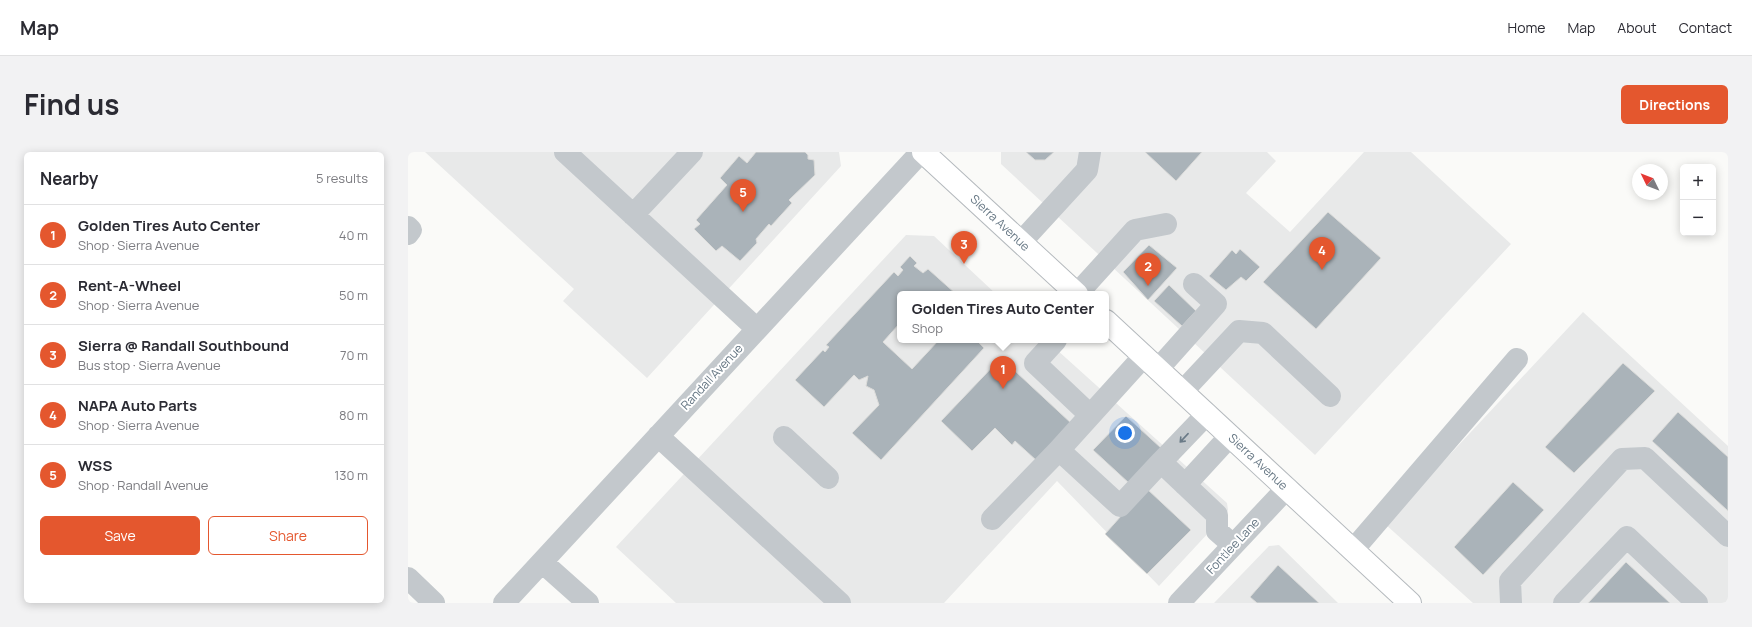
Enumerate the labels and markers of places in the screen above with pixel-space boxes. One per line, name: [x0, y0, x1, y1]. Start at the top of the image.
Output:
pin: 5: [730, 179, 756, 212]
pin: 3: [951, 231, 977, 264]
pin: 4: [1309, 237, 1335, 270]
pin: 2: [1135, 253, 1161, 286]
pin: 1: [990, 356, 1016, 389]

